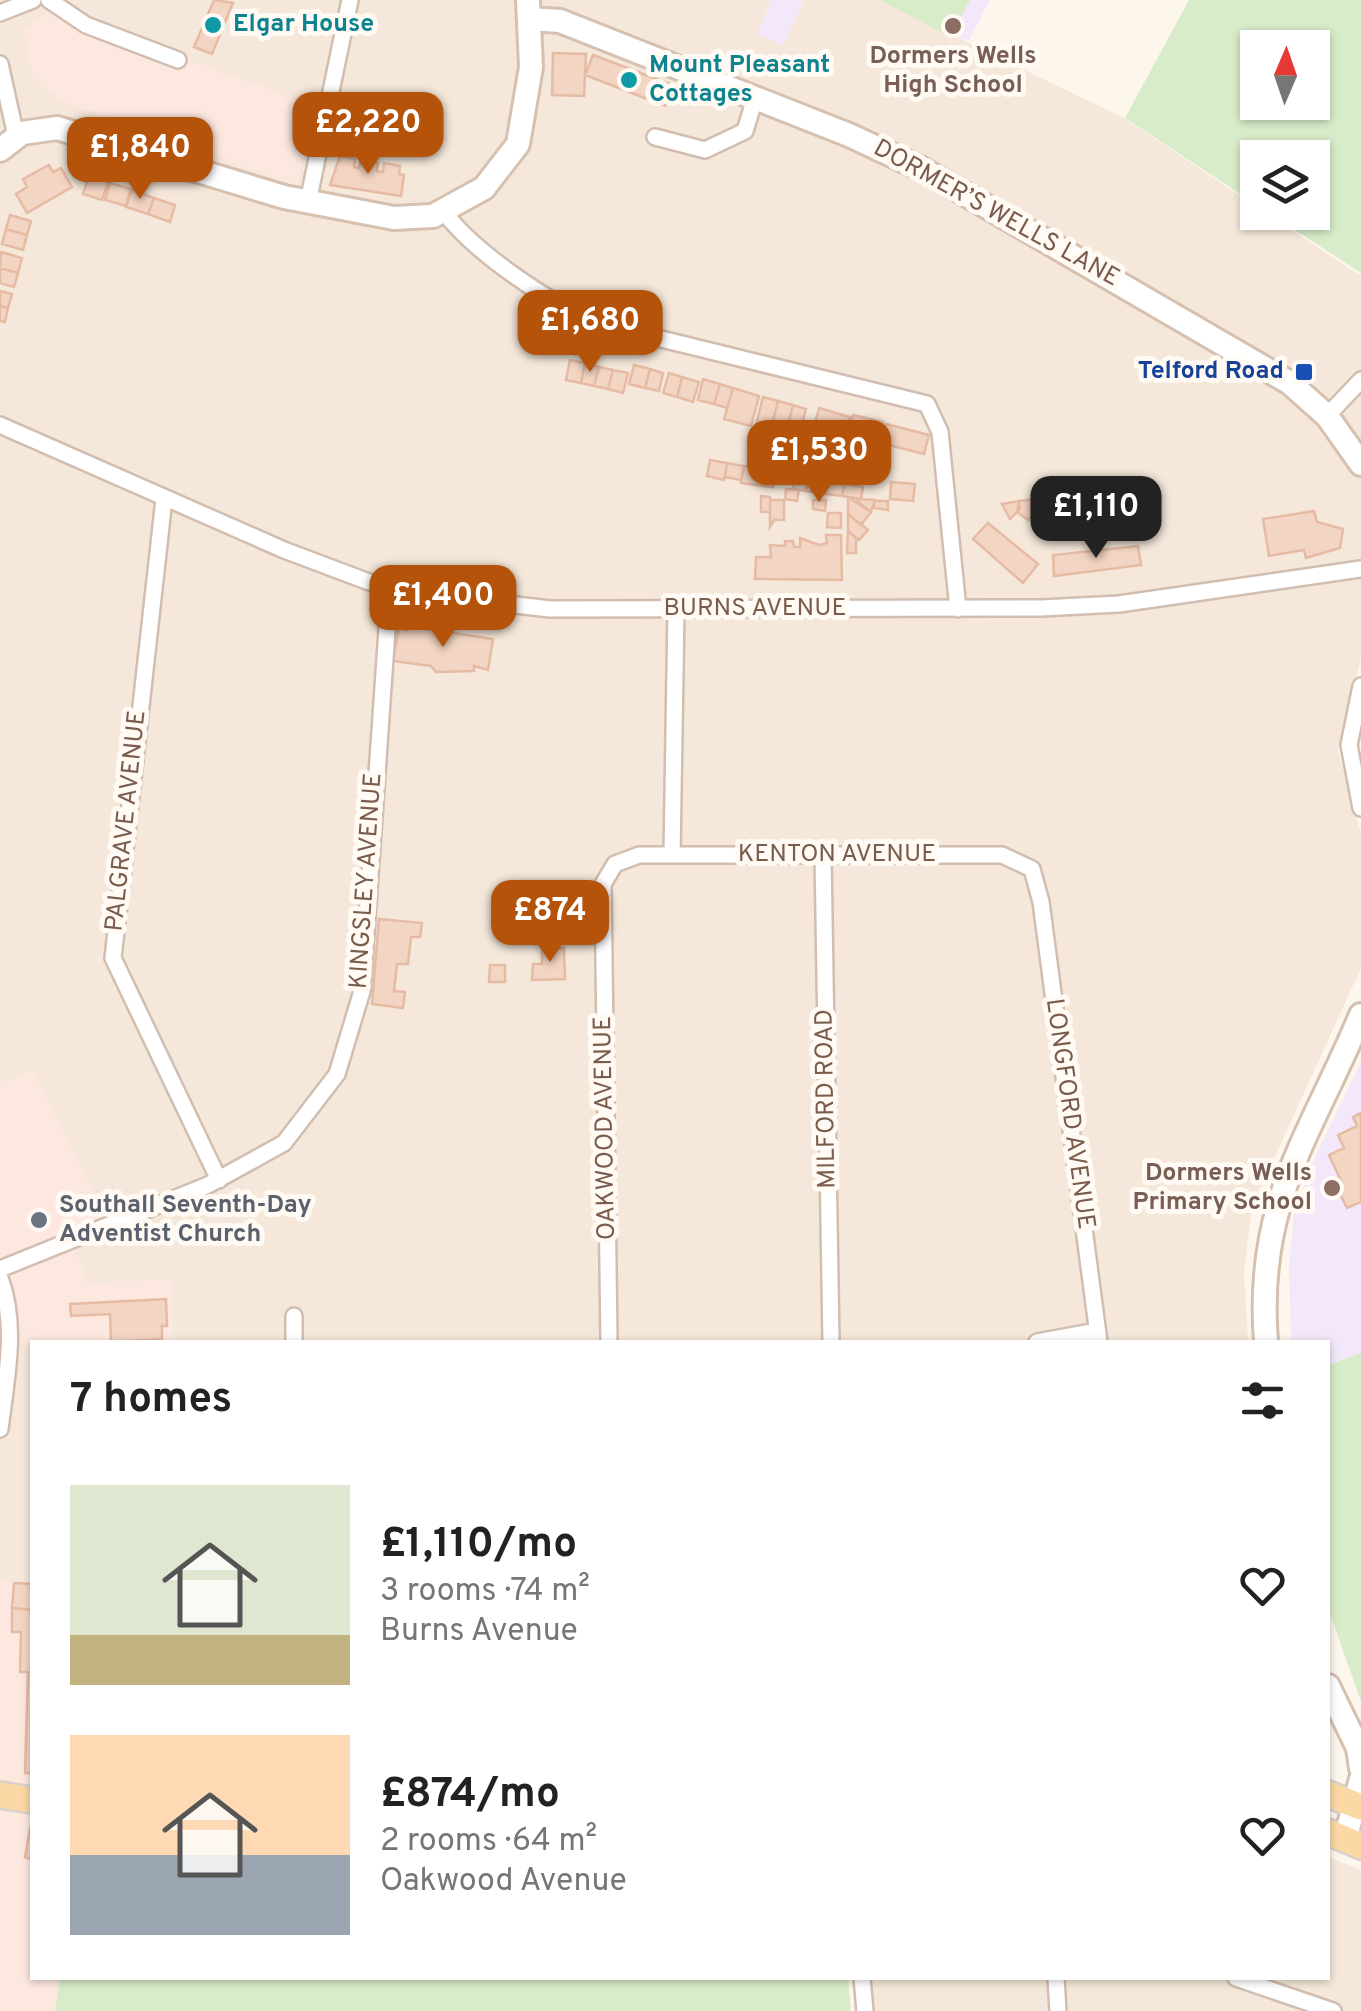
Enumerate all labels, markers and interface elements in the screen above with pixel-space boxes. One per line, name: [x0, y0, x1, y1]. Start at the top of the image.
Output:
place label: Elgar House: [233, 9, 374, 41]
marker: Elgar House: [202, 14, 224, 36]
marker: Dormers Wells High School: [942, 15, 964, 37]
north arrow: [1240, 30, 1330, 120]
map controls: [1240, 30, 1330, 230]
place label: Dormers Wells High School: [869, 41, 1037, 102]
place label: Mount Pleasant Cottages: [649, 50, 830, 111]
marker: Mount Pleasant Cottages: [618, 69, 640, 91]
pin: £2,220: [287, 92, 449, 177]
text: £2,220: [314, 104, 422, 144]
pin: £1,840: [59, 117, 221, 202]
text: £1,840: [89, 129, 191, 169]
street label: DORMER’S WELLS LANE: [867, 133, 1125, 295]
button: layers: [1240, 140, 1330, 230]
pin: £1,680: [509, 290, 671, 375]
text: £1,680: [540, 302, 640, 342]
place label: Telford Road: [1138, 356, 1284, 388]
marker: Telford Road: [1293, 361, 1315, 383]
pin: £1,530: [738, 420, 900, 505]
text: £1,530: [769, 432, 869, 472]
pin: £1,110: [1015, 476, 1177, 561]
text: £1,110: [1052, 488, 1140, 528]
pin: £1,400: [362, 565, 524, 650]
text: £1,400: [391, 577, 495, 617]
street label: BURNS AVENUE: [664, 593, 846, 625]
street label: PALGRAVE AVENUE: [99, 709, 155, 933]
street label: KINGSLEY AVENUE: [343, 772, 391, 990]
street label: KENTON AVENUE: [738, 839, 936, 871]
pin: £874: [491, 880, 609, 965]
text: £874: [513, 892, 587, 932]
street label: LONGFORD AVENUE: [1037, 996, 1101, 1232]
street label: MILFORD ROAD: [809, 1009, 845, 1189]
street label: OAKWOOD AVENUE: [588, 1016, 624, 1240]
place label: Dormers Wells Primary School: [1132, 1158, 1312, 1219]
marker: Dormers Wells Primary School: [1321, 1177, 1343, 1199]
place label: Southall Seventh-Day Adventist Church: [59, 1190, 312, 1251]
marker: Southall Seventh-Day Adventist Church: [28, 1209, 50, 1231]
icon: filters: [1235, 1373, 1290, 1428]
text: 7 homes: [70, 1374, 232, 1427]
text: £1,110/mo: [380, 1519, 577, 1572]
icon: home: [150, 1525, 270, 1645]
icon: heart: [1235, 1558, 1290, 1613]
text: 3 rooms · 74 m²: [380, 1572, 590, 1612]
text: Burns Avenue: [380, 1612, 578, 1652]
text: £874/mo: [380, 1769, 560, 1822]
icon: home: [150, 1775, 270, 1895]
icon: heart: [1235, 1808, 1290, 1863]
text: 2 rooms · 64 m²: [380, 1822, 597, 1862]
text: Oakwood Avenue: [380, 1862, 627, 1902]

